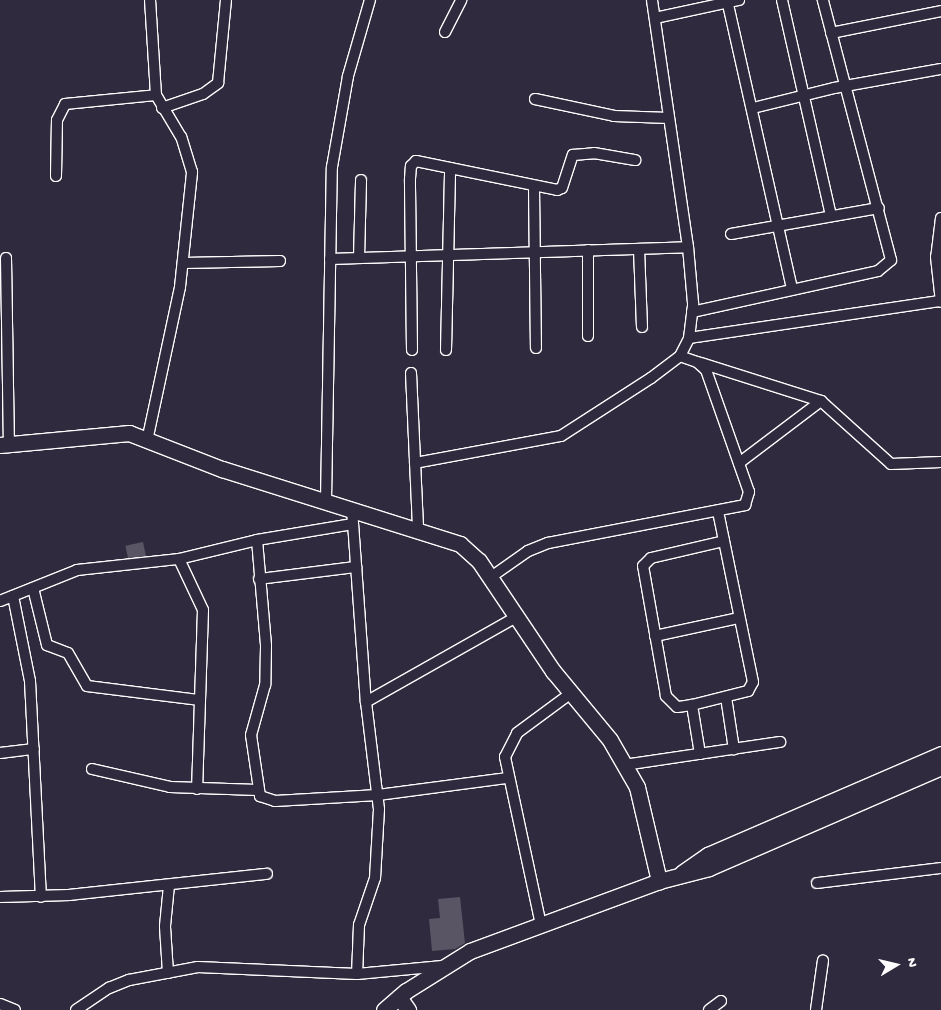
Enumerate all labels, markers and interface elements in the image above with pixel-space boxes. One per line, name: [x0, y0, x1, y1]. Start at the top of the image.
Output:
north arrow: [871, 940, 921, 990]
text: N: [902, 957, 920, 968]

